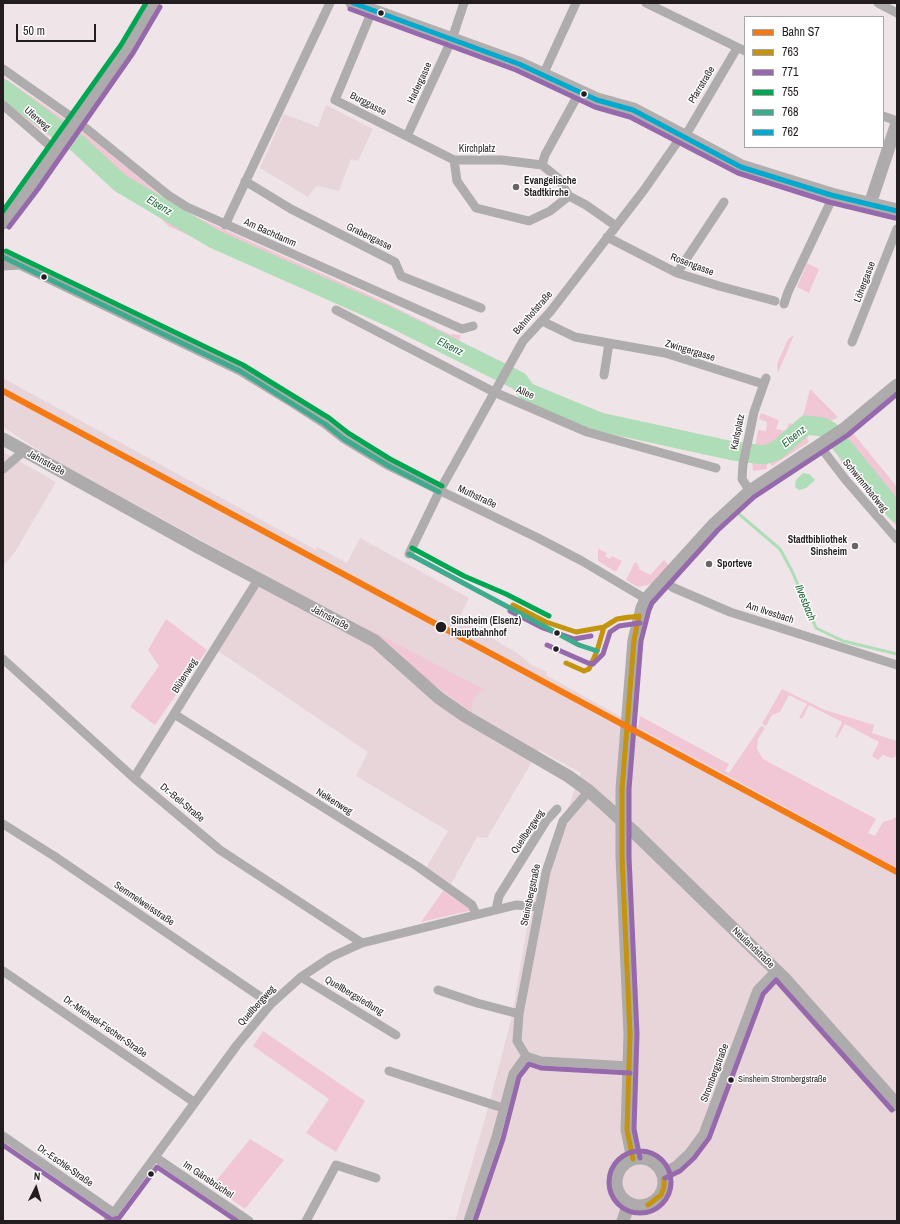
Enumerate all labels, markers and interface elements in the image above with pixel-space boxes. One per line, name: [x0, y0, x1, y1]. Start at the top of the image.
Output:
unlabelled marker: [376, 8, 386, 18]
scale bar: [18, 16, 98, 42]
legend: [744, 16, 884, 148]
text: 50 m: [23, 23, 45, 39]
text: Bahn S7: [782, 24, 820, 40]
text: 763: [782, 44, 798, 60]
street label: Hadergasse: [405, 60, 435, 106]
street label: Pfarrstraße: [686, 64, 718, 106]
text: 771: [782, 64, 798, 80]
text: 755: [782, 84, 798, 100]
unlabelled marker: [579, 89, 589, 99]
street label: Burggasse: [348, 90, 388, 118]
street label: Uferweg: [22, 104, 52, 134]
text: 768: [782, 104, 798, 120]
text: 762: [782, 124, 798, 140]
street label: Kirchplatz: [459, 143, 495, 155]
place label: Evangelische Stadtkirche: [524, 175, 576, 198]
marker: Evangelische Stadtkirche: [511, 182, 521, 192]
water label: Elsenz: [144, 193, 174, 219]
street label: Am Bachdamm: [242, 216, 298, 250]
street label: Grabengasse: [344, 221, 394, 253]
street label: Rosengasse: [669, 251, 715, 279]
street label: Löhergasse: [852, 260, 878, 304]
unlabelled marker: [39, 272, 49, 282]
street label: Bahnhofstraße: [511, 289, 555, 337]
water label: Elsenz: [435, 335, 465, 359]
street label: Zwingergasse: [664, 338, 716, 364]
street label: Allee: [514, 384, 536, 402]
street label: Karlsplatz: [728, 413, 748, 451]
water label: Elsenz: [779, 423, 809, 451]
street label: Jahnstraße: [25, 448, 67, 478]
street label: Schwimmbadweg: [840, 457, 890, 515]
street label: Muthstraße: [456, 483, 498, 511]
place label: Stadtbibliothek Sinsheim: [788, 534, 847, 558]
marker: Stadtbibliothek Sinsheim: [850, 541, 860, 551]
place label: Sporteve: [717, 558, 752, 570]
marker: Sporteve: [704, 559, 714, 569]
water label: Ilvesbach: [792, 583, 818, 623]
street label: Am Ilvesbach: [745, 600, 795, 626]
street label: Jahnstraße: [309, 603, 351, 633]
place label: Sinsheim (Elsenz) Hauptbahnhof: [451, 615, 521, 638]
marker: Sinsheim (Elsenz) Hauptbahnhof: [434, 620, 448, 634]
unlabelled marker: [552, 628, 562, 638]
unlabelled marker: [551, 644, 561, 654]
street label: Blütenweg: [170, 657, 200, 695]
street label: Dr.-Bell-Straße: [157, 781, 207, 825]
street label: Nelkenweg: [314, 786, 354, 818]
street label: Quellbergweg: [509, 808, 547, 856]
street label: Steinsbergstraße: [519, 863, 543, 927]
street label: Semmelweisstraße: [112, 879, 176, 929]
street label: Neulandstraße: [729, 925, 777, 971]
street label: Quellbergsiedlung: [322, 974, 386, 1018]
street label: Quellbergweg: [236, 983, 278, 1029]
street label: Dr.-Michael-Fischer-Straße: [61, 994, 149, 1060]
street label: Strombergstraße: [698, 1042, 732, 1104]
marker: Sinsheim Strombergstraße: [726, 1075, 736, 1085]
place label: Sinsheim Strombergstraße: [738, 1075, 827, 1085]
street label: Dr.-Eschle-Straße: [35, 1142, 95, 1190]
street label: Im Gänsbrüchel: [181, 1159, 235, 1201]
north arrow: [16, 1168, 56, 1208]
text: N: [33, 1169, 41, 1183]
unlabelled marker: [146, 1169, 156, 1179]

